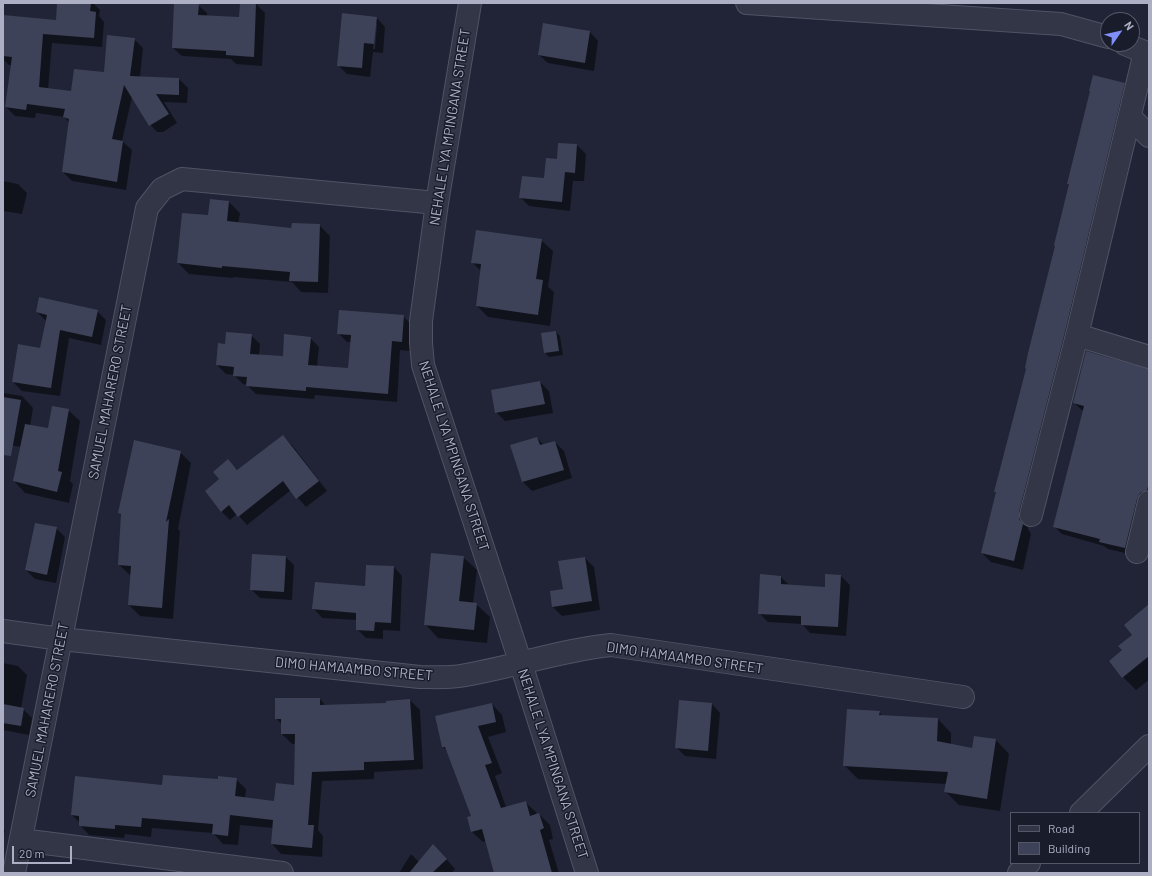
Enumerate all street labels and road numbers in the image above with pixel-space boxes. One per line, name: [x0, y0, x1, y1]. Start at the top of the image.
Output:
street label: NEHALE LYA MPINGANA STREET: [426, 27, 474, 227]
street label: SAMUEL MAHARERO STREET: [85, 303, 135, 481]
street label: NEHALE LYA MPINGANA STREET: [415, 359, 493, 553]
street label: SAMUEL MAHARERO STREET: [22, 621, 72, 799]
street label: DIMO HAMAAMBO STREET: [606, 639, 764, 677]
street label: DIMO HAMAAMBO STREET: [274, 654, 434, 684]
street label: NEHALE LYA MPINGANA STREET: [514, 667, 592, 861]

